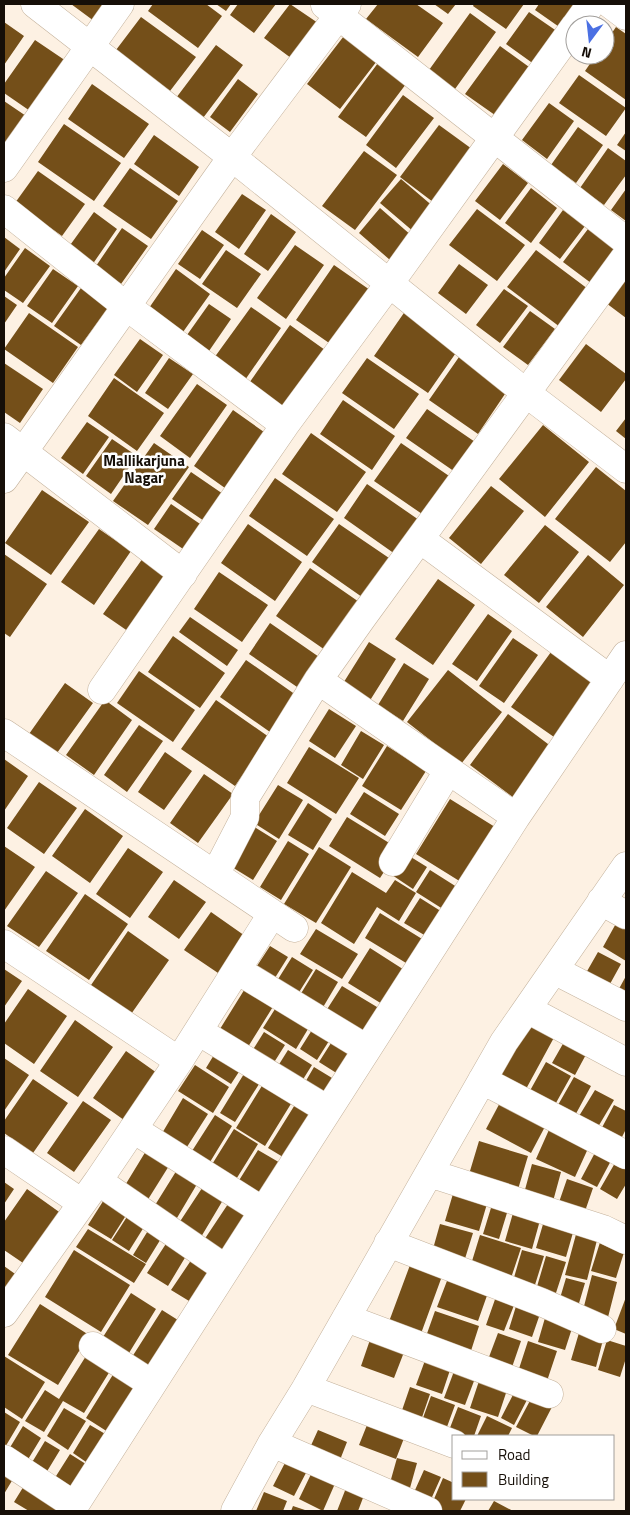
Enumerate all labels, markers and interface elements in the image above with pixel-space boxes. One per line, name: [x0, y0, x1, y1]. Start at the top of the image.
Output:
north arrow: [565, 15, 615, 65]
text: N: [579, 42, 594, 64]
district label: Mallikarjuna Nagar: [103, 449, 185, 489]
legend: [452, 1435, 615, 1500]
text: Road: [498, 1443, 530, 1466]
text: Building: [498, 1468, 549, 1491]

